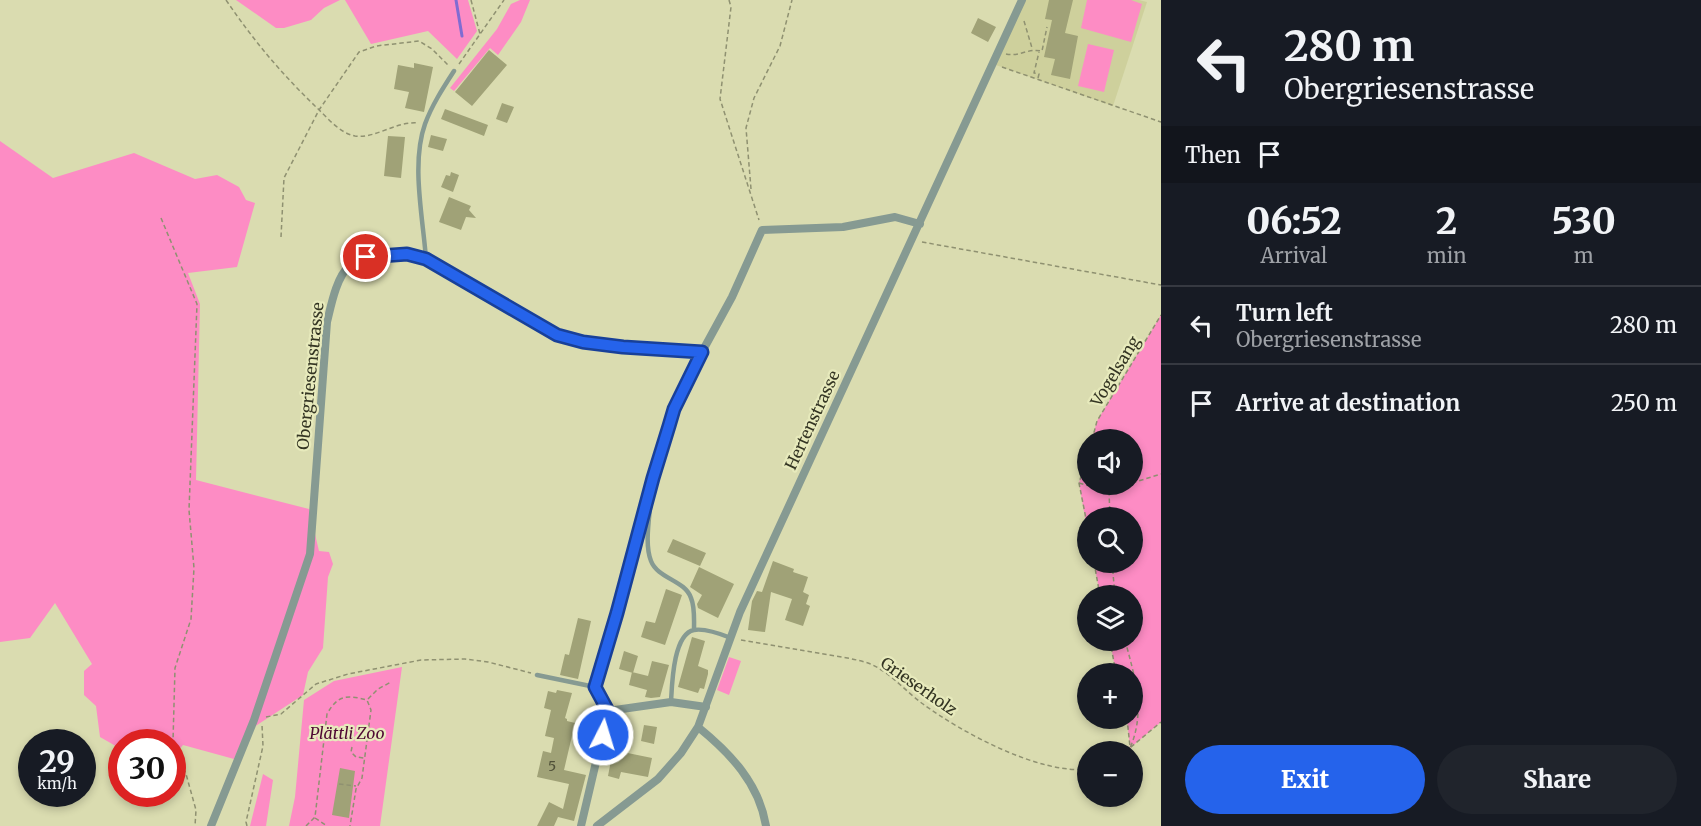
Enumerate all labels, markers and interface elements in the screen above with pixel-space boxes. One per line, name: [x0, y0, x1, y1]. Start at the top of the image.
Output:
text: 280 m: [1284, 20, 1414, 72]
icon: left: [1185, 24, 1263, 102]
text: Obergriesenstrasse: [1284, 72, 1534, 106]
icon: arrive: [1253, 138, 1286, 171]
text: Then: [1185, 141, 1241, 169]
text: 06:52: [1246, 199, 1342, 244]
text: 2: [1436, 199, 1457, 244]
text: 530: [1552, 199, 1616, 244]
pin: [340, 231, 391, 282]
icon: arrive: [349, 240, 382, 273]
text: Arrival: [1261, 243, 1327, 268]
text: min: [1427, 243, 1466, 268]
text: m: [1574, 243, 1594, 268]
text: Turn left: [1236, 299, 1333, 327]
street label: Obergriesenstrasse: [292, 301, 328, 451]
icon: left: [1185, 309, 1218, 342]
text: 280 m: [1610, 311, 1677, 339]
text: Obergriesenstrasse: [1236, 327, 1421, 352]
street label: Vogelsang: [1086, 332, 1144, 411]
street label: Hertenstrasse: [780, 367, 844, 473]
icon: arrive: [1185, 387, 1218, 420]
text: Arrive at destination: [1236, 389, 1460, 417]
text: 250 m: [1611, 389, 1677, 417]
map controls: [1077, 429, 1143, 807]
button: sound: [1077, 429, 1143, 495]
button: search: [1077, 507, 1143, 573]
button: layers: [1077, 585, 1143, 651]
street label: Grieserholz: [877, 652, 961, 720]
button: +: [1077, 663, 1143, 729]
position arrow: [571, 703, 635, 767]
park label: Plättli Zoo: [310, 723, 385, 743]
speed limit sign: 30: [108, 729, 186, 807]
button: −: [1077, 741, 1143, 807]
text: 29: [39, 742, 75, 780]
button: Exit: [1185, 745, 1425, 814]
button: Share: [1437, 745, 1677, 814]
house number: 5: [548, 757, 556, 775]
text: km/h: [37, 774, 77, 793]

